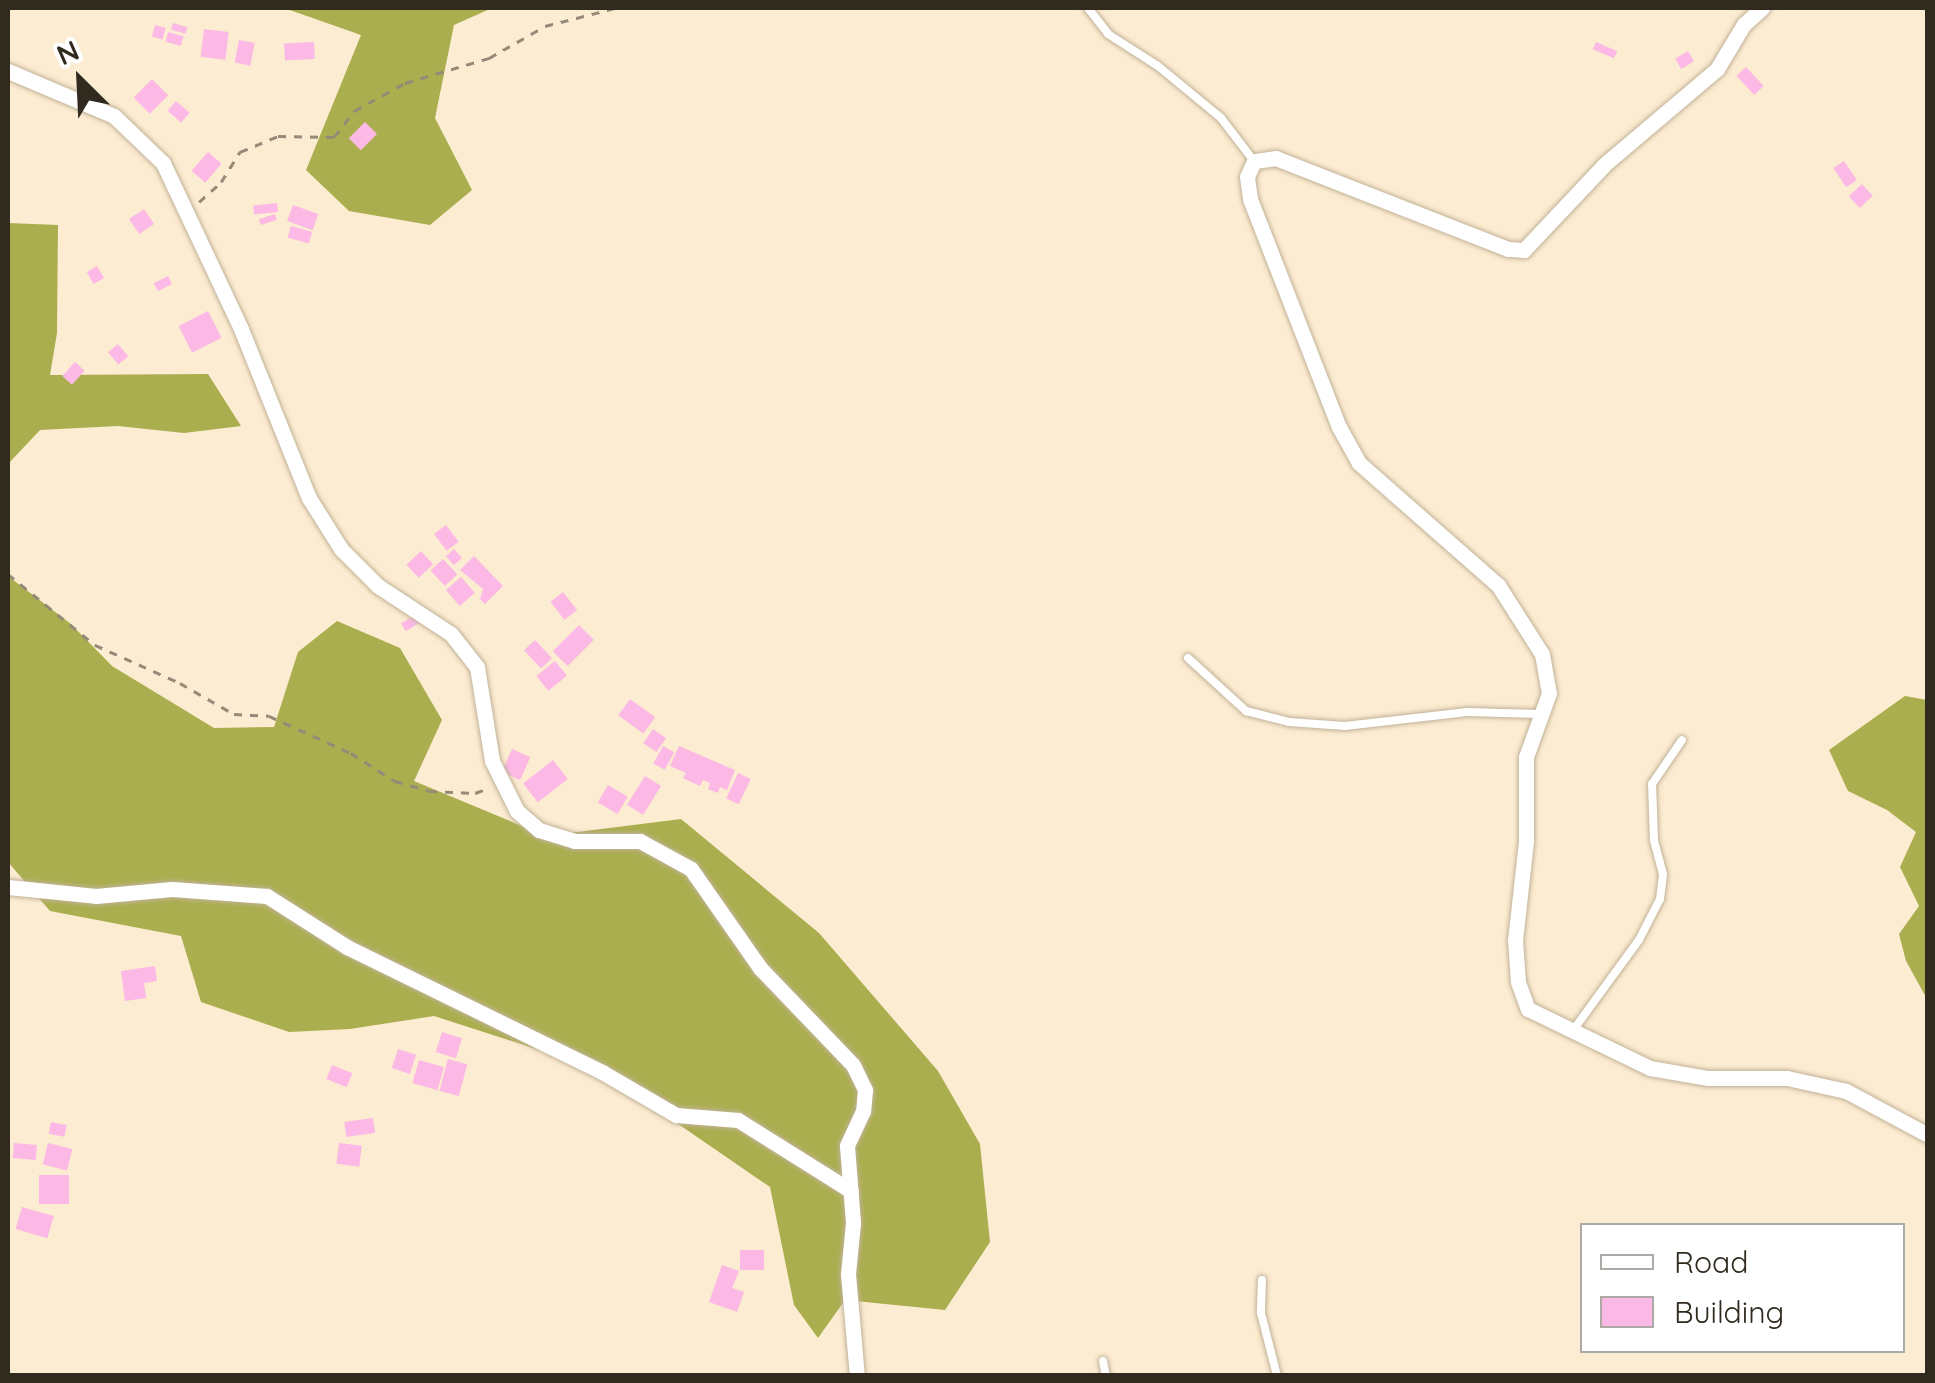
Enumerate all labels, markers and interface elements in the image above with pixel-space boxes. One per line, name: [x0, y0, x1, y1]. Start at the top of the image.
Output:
north arrow: [30, 30, 130, 130]
text: N: [51, 32, 84, 72]
legend: [1580, 1223, 1905, 1353]
text: Road: [1674, 1243, 1748, 1281]
text: Building: [1674, 1293, 1784, 1331]

